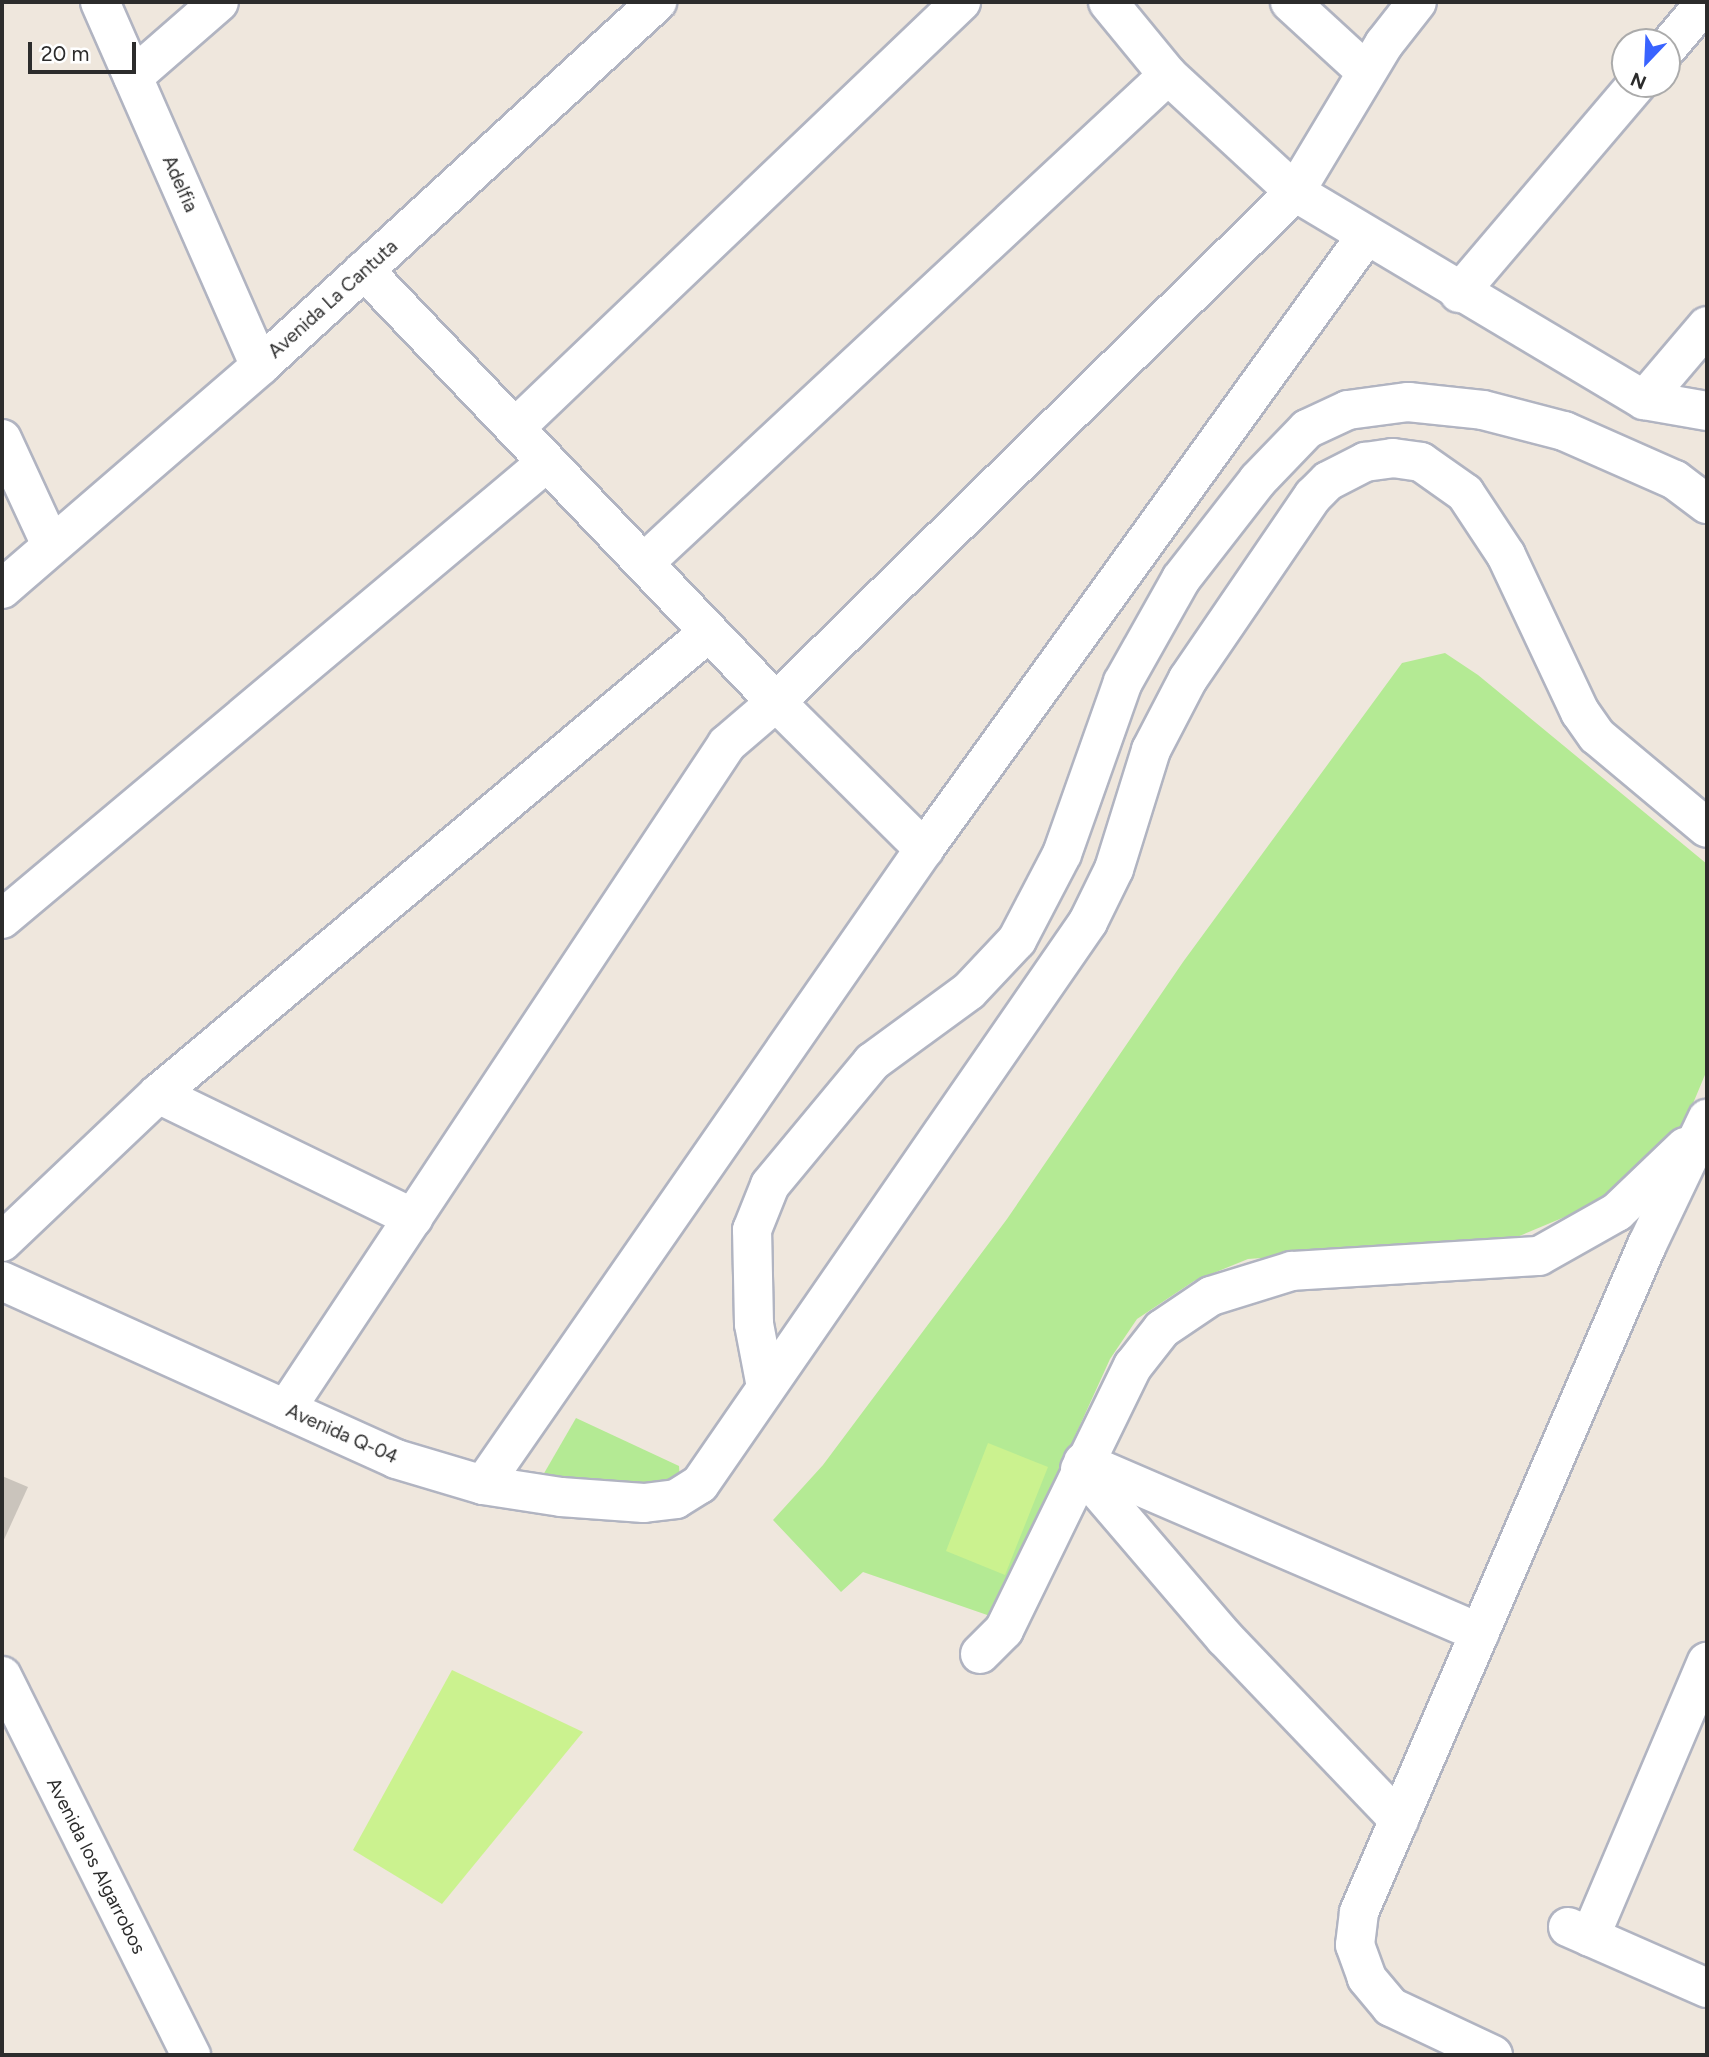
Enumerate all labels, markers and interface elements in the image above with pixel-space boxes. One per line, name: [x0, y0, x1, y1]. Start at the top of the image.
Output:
scale bar: [32, 28, 140, 72]
north arrow: [1611, 28, 1681, 98]
text: 20 m: [41, 41, 89, 66]
text: N: [1627, 67, 1650, 94]
street label: Adelfia: [157, 152, 203, 216]
street label: Avenida La Cantuta: [264, 235, 402, 363]
street label: Avenida Q-04: [283, 1399, 401, 1469]
street label: Avenida los Algarrobos: [42, 1774, 150, 1958]

